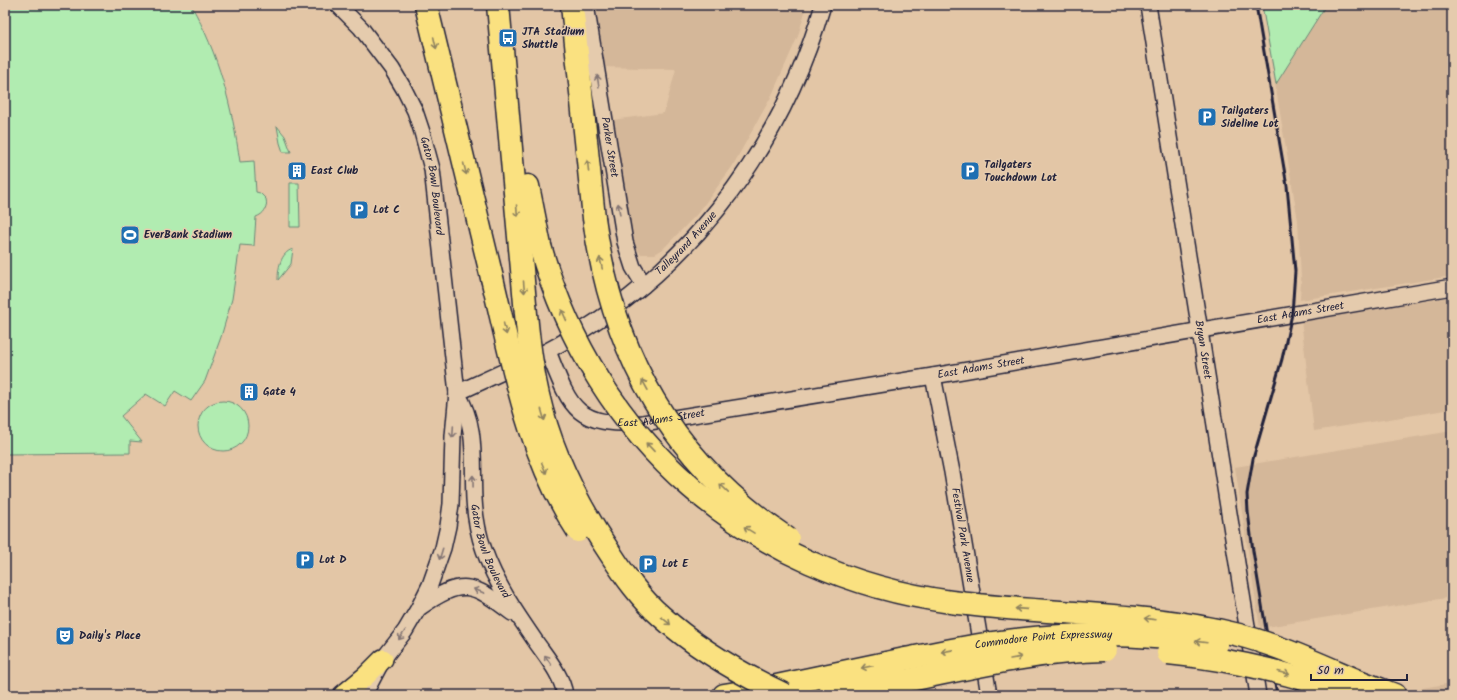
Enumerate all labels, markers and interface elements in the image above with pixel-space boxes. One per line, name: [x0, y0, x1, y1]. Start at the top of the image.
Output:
place label: JTA Stadium Shuttle: [522, 23, 584, 54]
bus stop icon: JTA Stadium Shuttle: [497, 27, 519, 49]
one-way arrow: [431, 36, 439, 49]
one-way arrow: [594, 75, 602, 88]
place label: Tailgaters Sideline Lot: [1221, 102, 1280, 133]
parking icon: Tailgaters Sideline Lot: [1196, 106, 1218, 128]
street label: Parker Street: [596, 116, 623, 179]
street label: Gator Bowl Boulevard: [415, 135, 448, 237]
place label: Tailgaters Touchdown Lot: [984, 156, 1058, 187]
building icon: East Club: [286, 160, 308, 182]
one-way arrow: [584, 160, 592, 173]
parking icon: Tailgaters Touchdown Lot: [959, 160, 981, 182]
place label: East Club: [311, 162, 358, 180]
one-way arrow: [461, 163, 469, 176]
parking icon: Lot C: [348, 199, 370, 221]
place label: Lot C: [373, 201, 400, 219]
one-way arrow: [615, 203, 623, 216]
one-way arrow: [513, 204, 521, 217]
street label: Talleyrand Avenue: [651, 207, 722, 280]
sports icon: EverBank Stadium: [119, 224, 141, 246]
place label: EverBank Stadium: [144, 226, 232, 244]
one-way arrow: [597, 257, 605, 270]
one-way arrow: [520, 280, 528, 293]
street label: East Adams Street: [1255, 297, 1346, 329]
one-way arrow: [560, 309, 567, 321]
street label: Bryan Street: [1189, 319, 1217, 381]
one-way arrow: [501, 323, 509, 336]
street label: East Adams Street: [936, 351, 1027, 384]
one-way arrow: [641, 379, 649, 391]
building icon: Gate 4: [238, 381, 260, 403]
place label: Gate 4: [263, 383, 296, 401]
street label: East Adams Street: [617, 404, 707, 432]
one-way arrow: [540, 409, 547, 422]
one-way arrow: [449, 425, 457, 438]
one-way arrow: [646, 442, 655, 452]
one-way arrow: [541, 461, 548, 473]
one-way arrow: [470, 475, 477, 488]
one-way arrow: [719, 483, 729, 493]
street label: Festival Park Avenue: [946, 486, 979, 584]
street label: Gator Bowl Boulevard: [465, 503, 515, 603]
one-way arrow: [744, 526, 755, 534]
one-way arrow: [437, 548, 444, 561]
parking icon: Lot D: [294, 549, 316, 571]
place label: Lot D: [319, 551, 347, 569]
parking icon: Lot E: [637, 553, 659, 575]
place label: Lot E: [662, 555, 689, 573]
one-way arrow: [473, 586, 485, 594]
one-way arrow: [1015, 605, 1028, 613]
one-way arrow: [1144, 615, 1157, 623]
one-way arrow: [661, 616, 671, 625]
theatre icon: Daily's Place: [54, 625, 76, 647]
street label: Commodore Point Expressway: [973, 626, 1113, 655]
place label: Daily's Place: [79, 627, 141, 645]
one-way arrow: [398, 629, 406, 640]
one-way arrow: [1195, 638, 1208, 646]
one-way arrow: [941, 647, 954, 655]
one-way arrow: [1009, 654, 1022, 662]
one-way arrow: [544, 655, 552, 666]
scale bar: [1311, 656, 1407, 682]
text: 50 m: [1317, 661, 1344, 680]
one-way arrow: [861, 664, 874, 672]
one-way arrow: [1277, 670, 1290, 677]

